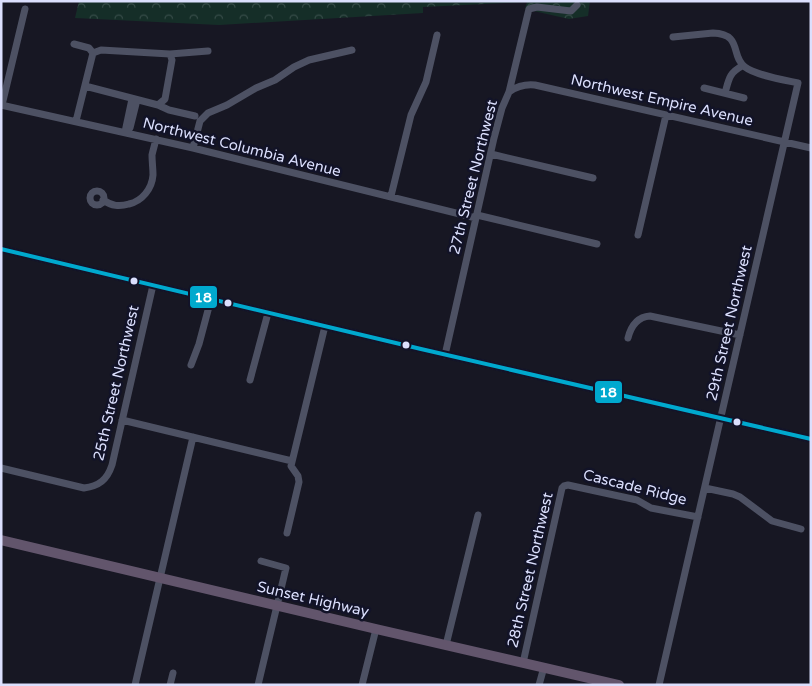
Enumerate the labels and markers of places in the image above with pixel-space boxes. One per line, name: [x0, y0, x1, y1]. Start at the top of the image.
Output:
unlabelled marker: [129, 276, 139, 286]
unlabelled marker: [223, 298, 233, 308]
unlabelled marker: [401, 340, 411, 350]
unlabelled marker: [732, 417, 742, 427]

